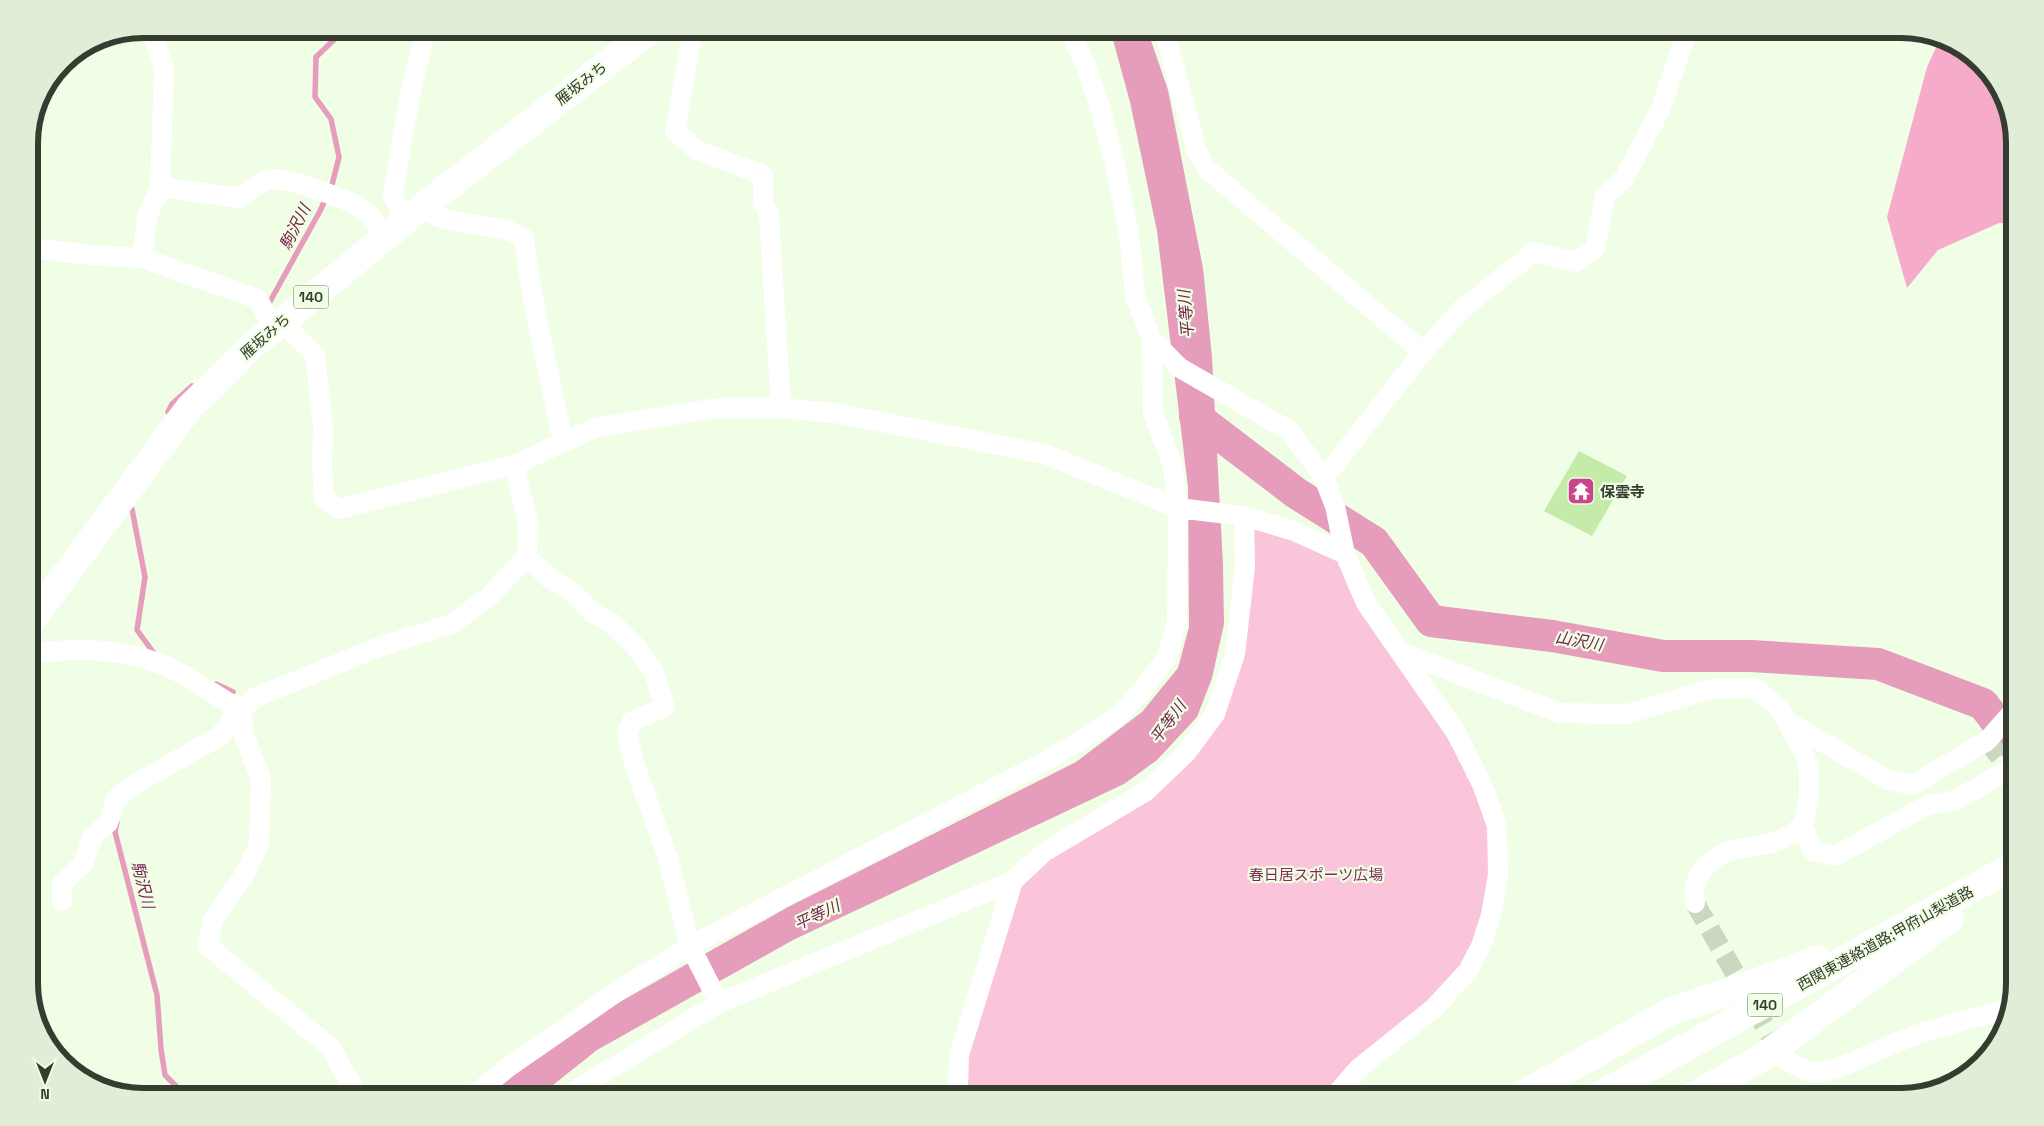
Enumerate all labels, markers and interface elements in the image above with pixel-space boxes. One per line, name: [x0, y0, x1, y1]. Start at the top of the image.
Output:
street label: 雁坂みち: [552, 57, 610, 109]
water label: 駒沢川: [275, 199, 316, 253]
road number: 140: [294, 286, 328, 308]
water label: 平等川: [1173, 287, 1199, 339]
street label: 雁坂みち: [236, 309, 294, 363]
temple icon: 保雲寺: [1566, 476, 1596, 506]
place label: 保雲寺: [1600, 482, 1645, 501]
water label: 山沢川: [1554, 626, 1606, 656]
water label: 平等川: [1145, 695, 1192, 748]
water label: 駒沢川: [127, 859, 159, 913]
park label: 春日居スポーツ広場: [1249, 865, 1383, 884]
street label: 西関東連絡道路;甲府山梨道路: [1793, 882, 1977, 994]
water label: 平等川: [791, 894, 845, 935]
road number: 140: [1748, 994, 1782, 1016]
north arrow: [20, 1056, 70, 1106]
text: N: [40, 1085, 50, 1103]

